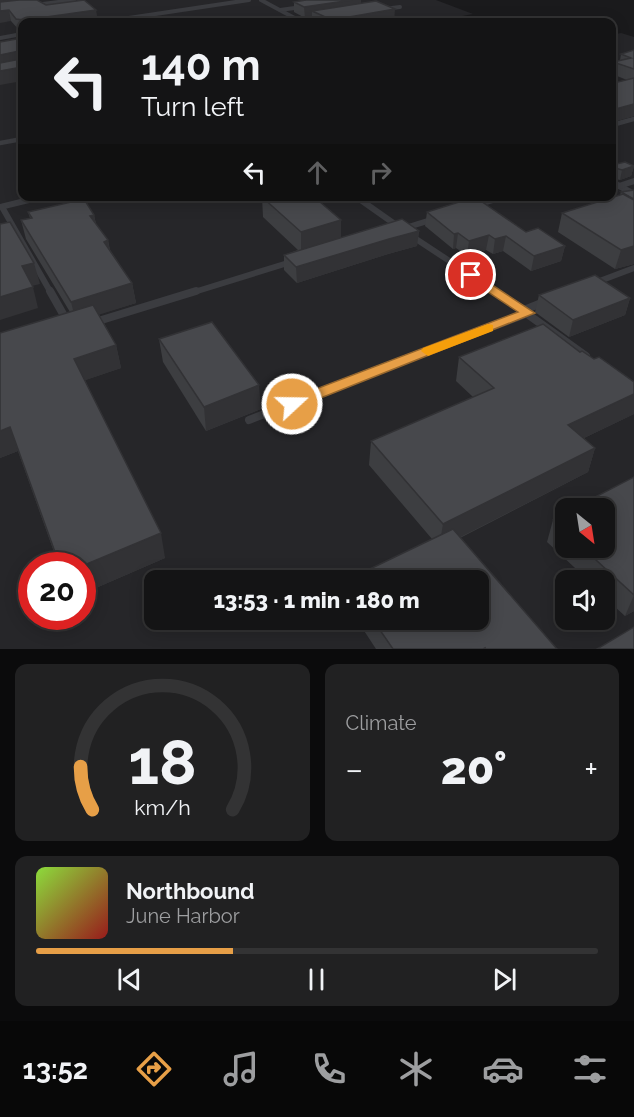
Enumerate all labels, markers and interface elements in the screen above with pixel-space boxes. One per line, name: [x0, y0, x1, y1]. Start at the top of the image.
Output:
text: 140 m: [141, 41, 261, 90]
icon: left: [42, 42, 120, 120]
text: Turn left: [141, 91, 244, 122]
icon: left: [238, 156, 271, 189]
icon: ahead: [301, 156, 334, 189]
icon: right: [364, 156, 397, 189]
pin: [445, 249, 496, 300]
icon: arrive: [454, 258, 487, 291]
position arrow: [260, 372, 324, 436]
north arrow: [555, 498, 615, 558]
map controls: [555, 498, 615, 630]
speed limit sign: 20: [18, 552, 96, 630]
button: sound: [555, 570, 615, 630]
text: 13:53 · 1 min · 180 m: [213, 587, 420, 613]
text: Climate: [346, 711, 417, 735]
text: 18: [128, 725, 197, 799]
text: 20°: [441, 742, 507, 795]
text: −: [346, 750, 363, 789]
text: +: [584, 750, 598, 789]
text: km/h: [134, 795, 191, 820]
text: Northbound: [126, 878, 255, 904]
text: June Harbor: [126, 904, 240, 928]
icon: previous: [113, 963, 146, 996]
icon: pause: [300, 963, 333, 996]
icon: next: [488, 963, 521, 996]
icon: directions: [133, 1048, 175, 1090]
icon: music: [220, 1048, 262, 1090]
icon: phone: [308, 1048, 350, 1090]
icon: climate: [395, 1048, 437, 1090]
icon: car: [482, 1048, 524, 1090]
icon: filters: [569, 1048, 611, 1090]
text: 13:52: [23, 1054, 88, 1085]

